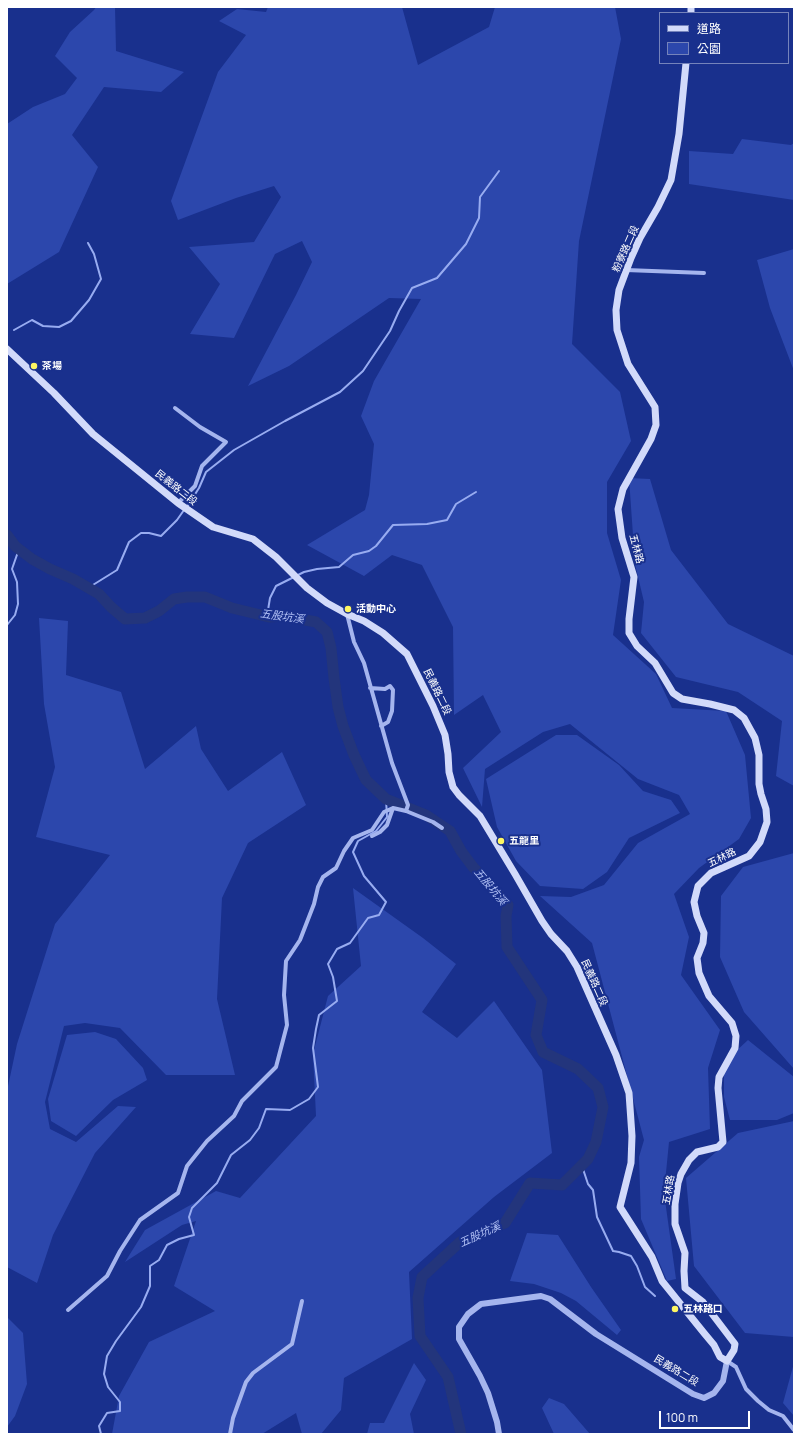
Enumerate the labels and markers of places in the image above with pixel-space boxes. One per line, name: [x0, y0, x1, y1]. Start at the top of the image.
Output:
place label: 茶場: [42, 360, 62, 372]
marker: 茶場: [29, 361, 39, 371]
place label: 活動中心: [356, 603, 396, 615]
marker: 活動中心: [343, 604, 353, 614]
place label: 五龍里: [509, 835, 539, 847]
marker: 五龍里: [496, 836, 506, 846]
place label: 五林路口: [683, 1303, 723, 1315]
marker: 五林路口: [670, 1304, 680, 1314]

